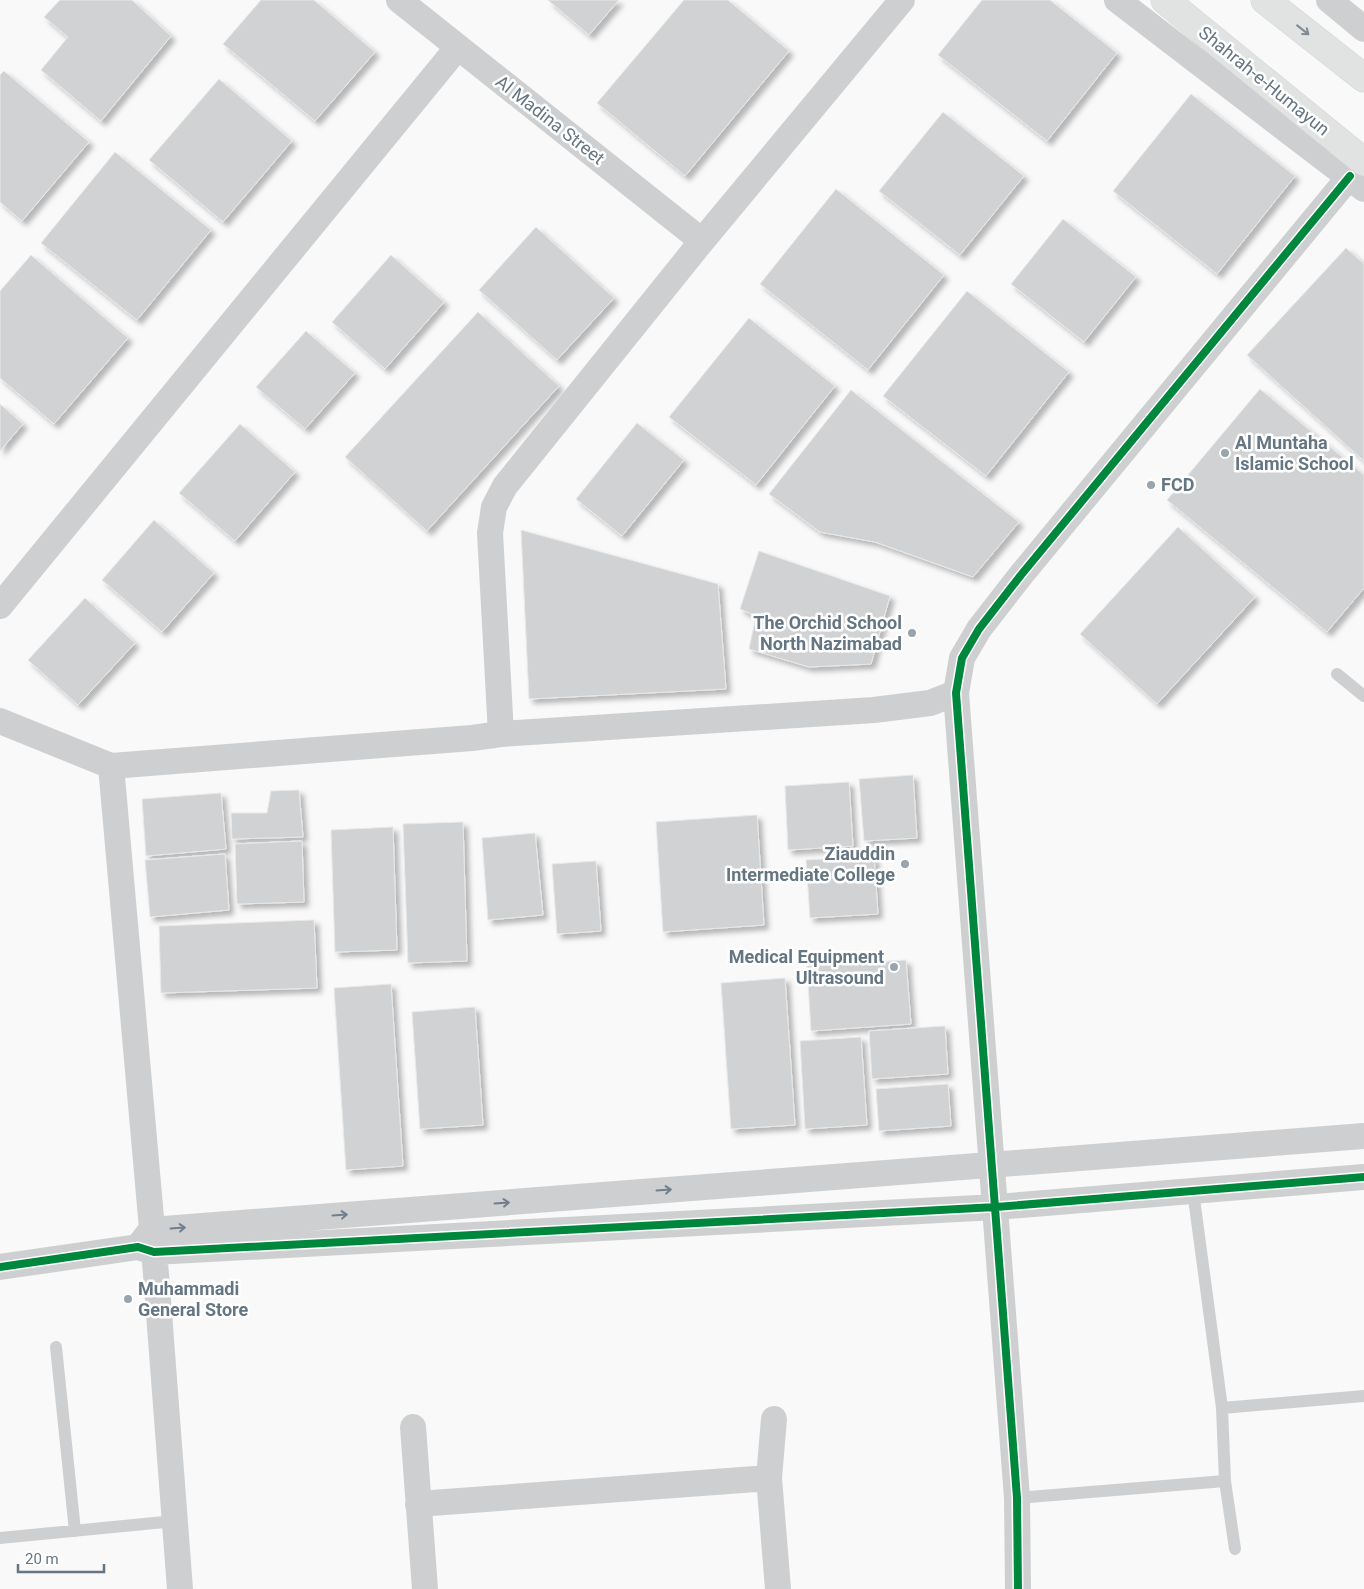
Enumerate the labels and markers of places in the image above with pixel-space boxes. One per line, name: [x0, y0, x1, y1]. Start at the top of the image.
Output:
place label: Al Muntaha Islamic School: [1235, 432, 1354, 474]
marker: Al Muntaha Islamic School: [1219, 447, 1231, 459]
place label: FCD: [1161, 474, 1194, 495]
marker: FCD: [1145, 479, 1157, 491]
place label: The Orchid School North Nazimabad: [753, 612, 902, 654]
marker: The Orchid School North Nazimabad: [906, 627, 918, 639]
place label: Ziauddin Intermediate College: [726, 843, 895, 885]
marker: Ziauddin Intermediate College: [899, 858, 911, 870]
place label: Medical Equipment Ultrasound: [729, 946, 884, 988]
marker: Medical Equipment Ultrasound: [888, 961, 900, 973]
place label: Muhammadi General Store: [138, 1278, 248, 1320]
marker: Muhammadi General Store: [122, 1293, 134, 1305]

